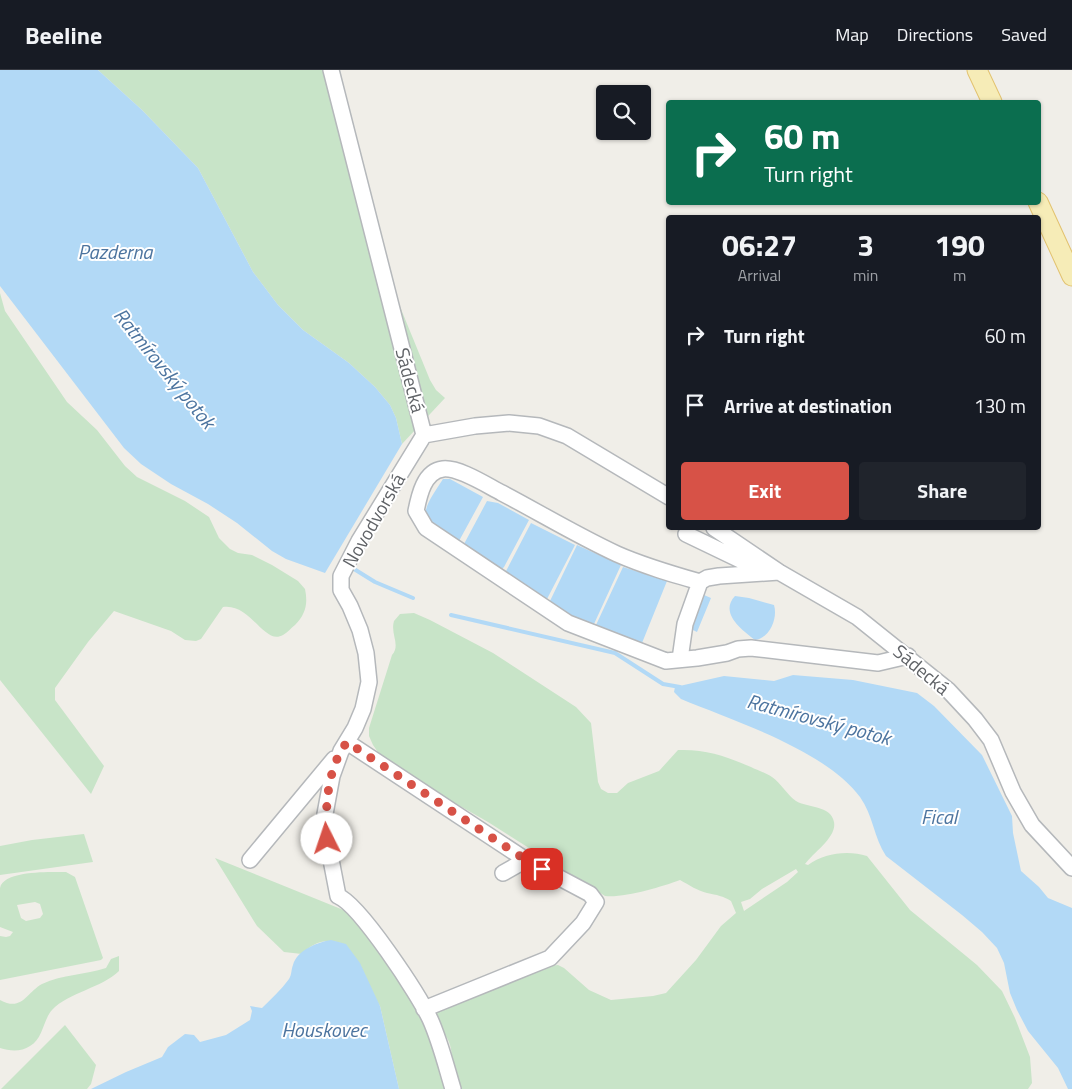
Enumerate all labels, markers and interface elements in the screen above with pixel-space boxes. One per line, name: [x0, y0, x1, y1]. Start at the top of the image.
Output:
text: Beeline: [25, 17, 102, 53]
text: Map: [835, 21, 869, 48]
text: Directions: [897, 21, 973, 48]
text: Saved: [1001, 21, 1047, 48]
map controls: [596, 85, 651, 140]
button: search: [596, 85, 651, 140]
text: 60 m: [764, 109, 840, 163]
icon: right: [681, 120, 746, 185]
text: Turn right: [764, 157, 853, 191]
text: 06:27: [722, 222, 797, 268]
text: 3: [857, 222, 874, 268]
text: 190: [935, 222, 985, 268]
water label: Pazderna: [78, 236, 153, 267]
text: Arrival: [738, 263, 781, 287]
text: min: [853, 263, 878, 287]
text: m: [953, 263, 966, 287]
water label: Ratmírovský potok: [107, 301, 225, 437]
icon: right: [681, 321, 709, 349]
text: Turn right: [724, 321, 805, 350]
text: 60 m: [985, 321, 1026, 350]
street label: Sádecká: [388, 344, 434, 416]
icon: arrive: [681, 391, 709, 419]
text: Arrive at destination: [724, 391, 892, 420]
text: 130 m: [974, 391, 1026, 420]
button: Exit: [681, 462, 849, 520]
button: Share: [859, 462, 1026, 520]
street label: Novodvorská: [334, 467, 412, 573]
street label: Sádecká: [887, 637, 957, 702]
water label: Ratmírovský potok: [744, 685, 896, 754]
water label: Fical: [921, 801, 960, 832]
position arrow: [300, 812, 352, 864]
pin: [521, 848, 563, 890]
icon: arrive: [528, 855, 556, 883]
water label: Houskovec: [281, 1014, 368, 1045]

